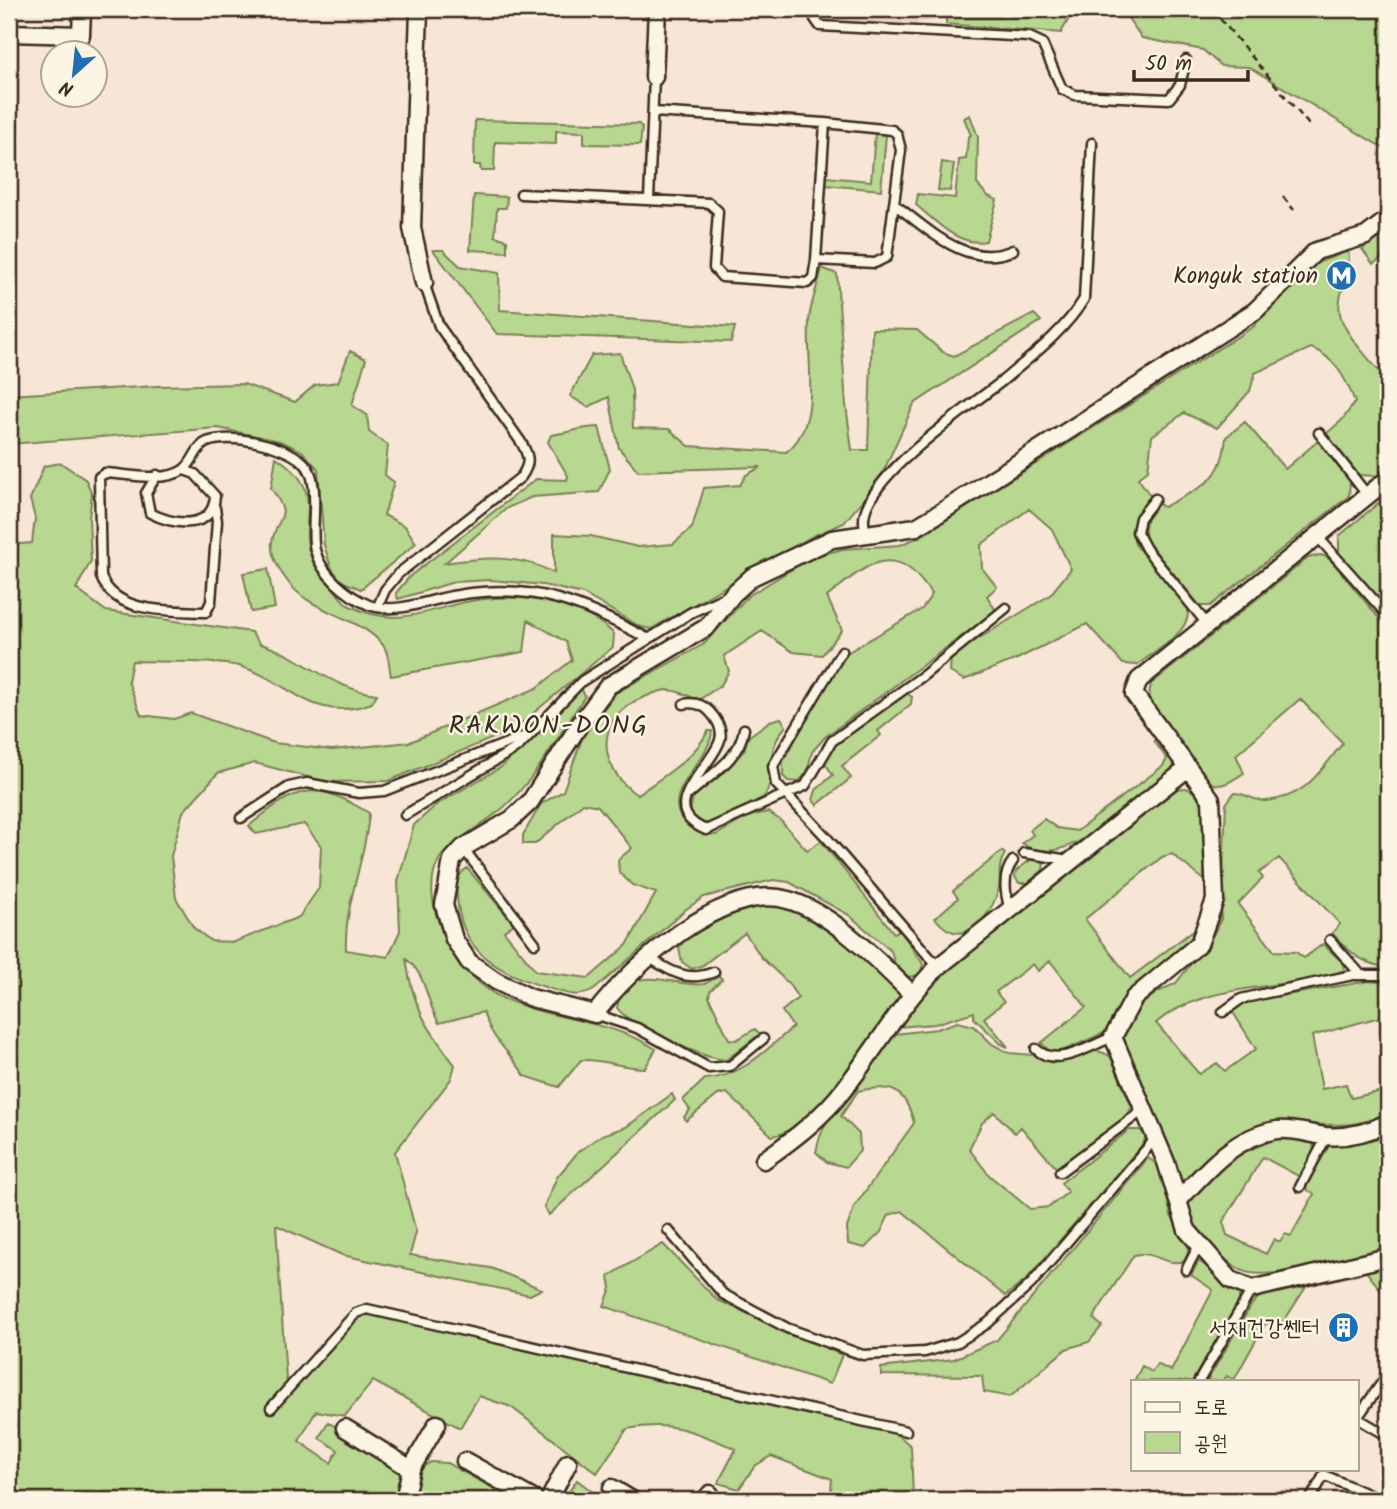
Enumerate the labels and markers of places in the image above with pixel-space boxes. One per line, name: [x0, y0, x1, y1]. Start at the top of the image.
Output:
metro station icon: Konguk station: [1324, 258, 1358, 292]
place label: Konguk station: [1173, 259, 1318, 295]
building icon: 서재건강쎈터: [1326, 1310, 1360, 1344]
place label: 서재건강쎈터: [1209, 1311, 1320, 1347]

